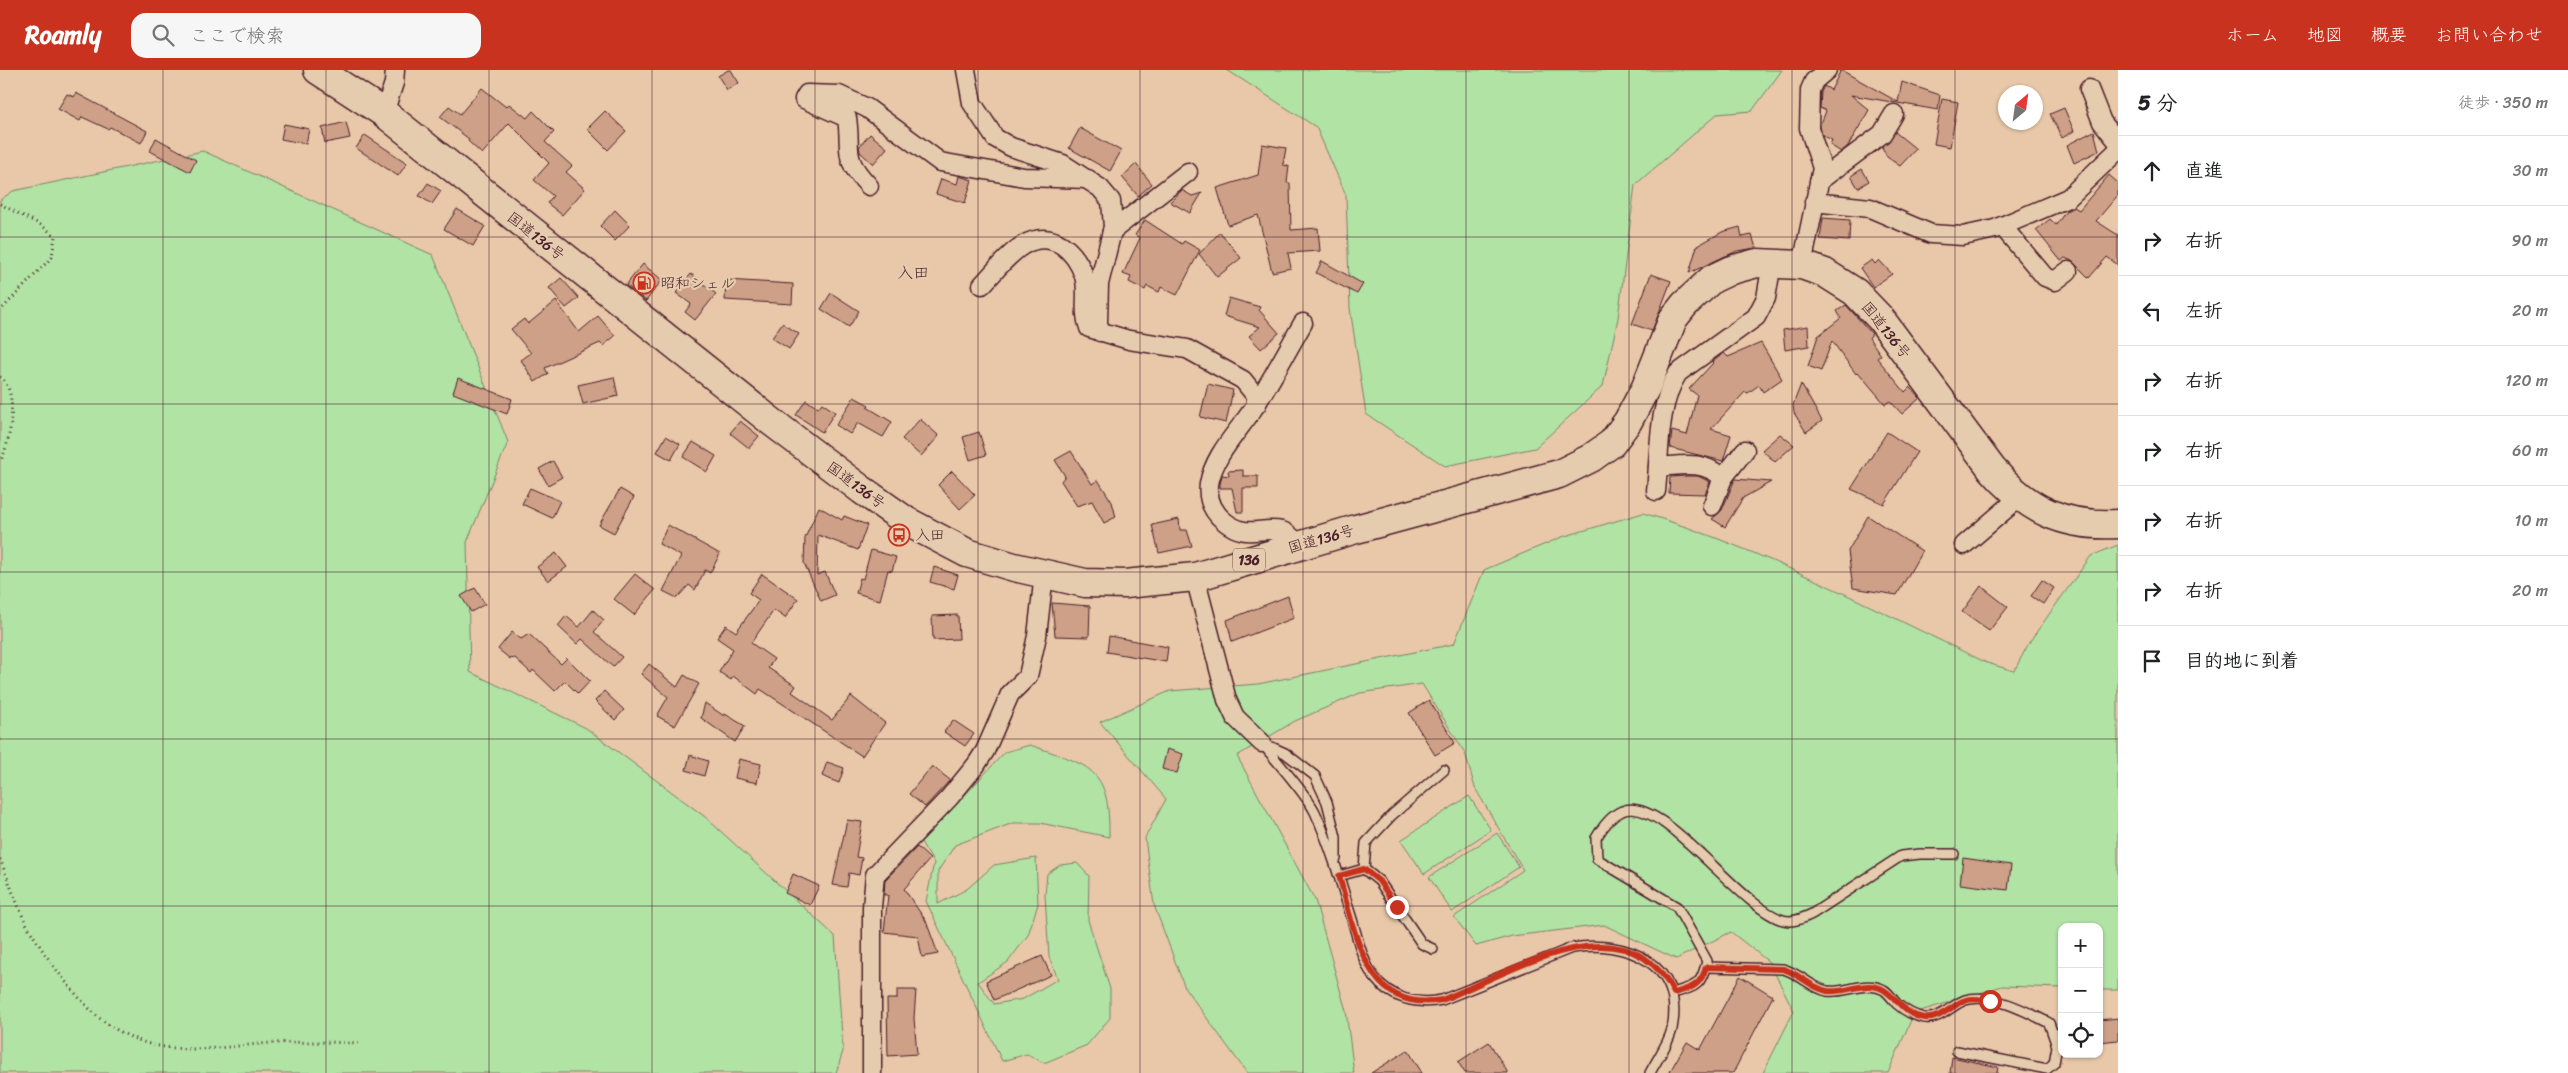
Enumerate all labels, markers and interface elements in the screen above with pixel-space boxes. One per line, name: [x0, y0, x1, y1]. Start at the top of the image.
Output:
search box: [131, 13, 481, 58]
text: Roamly: [25, 14, 101, 56]
text: ここで検索: [189, 19, 284, 52]
text: ホーム: [2226, 19, 2279, 51]
text: 地図: [2307, 19, 2343, 51]
text: 概要: [2371, 19, 2407, 51]
text: お問い合わせ: [2435, 19, 2543, 51]
icon: search: [149, 21, 177, 49]
text: 5 分: [2138, 84, 2177, 122]
north arrow: [1998, 85, 2043, 130]
text: 徒歩 · 350 m: [2458, 88, 2548, 117]
text: 直進: [2185, 154, 2223, 187]
text: 30 m: [2513, 156, 2548, 185]
icon: ahead: [2138, 157, 2166, 185]
street label: 国道136号: [501, 205, 571, 267]
text: 右折: [2185, 224, 2223, 257]
text: 90 m: [2512, 226, 2548, 255]
icon: right: [2138, 227, 2166, 255]
district label: 入田: [897, 258, 929, 287]
place label: 昭和シェル: [660, 270, 735, 296]
fuel station icon: 昭和シェル: [632, 271, 656, 295]
text: 左折: [2185, 294, 2223, 327]
street label: 国道136号: [1854, 295, 1918, 365]
text: 20 m: [2512, 296, 2548, 325]
icon: left: [2138, 297, 2166, 325]
text: 右折: [2185, 364, 2223, 397]
text: 120 m: [2505, 366, 2548, 395]
icon: right: [2138, 367, 2166, 395]
text: 右折: [2185, 434, 2223, 467]
text: 60 m: [2512, 436, 2548, 465]
icon: right: [2138, 437, 2166, 465]
street label: 国道136号: [821, 454, 891, 516]
text: 右折: [2185, 504, 2223, 537]
text: 10 m: [2515, 506, 2548, 535]
icon: right: [2138, 507, 2166, 535]
street label: 国道136号: [1285, 517, 1357, 561]
place label: 入田: [915, 522, 945, 548]
bus stop icon: 入田: [887, 523, 911, 547]
road number: 136: [1233, 548, 1265, 572]
text: 右折: [2185, 574, 2223, 607]
text: 20 m: [2512, 576, 2548, 605]
icon: right: [2138, 577, 2166, 605]
text: 目的地に到着: [2185, 644, 2299, 677]
icon: arrive: [2138, 647, 2166, 675]
route end: [1386, 896, 1409, 919]
map controls: [2058, 923, 2103, 1058]
button: +: [2058, 923, 2103, 968]
button: −: [2058, 968, 2103, 1013]
route start: [1979, 990, 2002, 1013]
button: locate: [2058, 1013, 2103, 1058]

